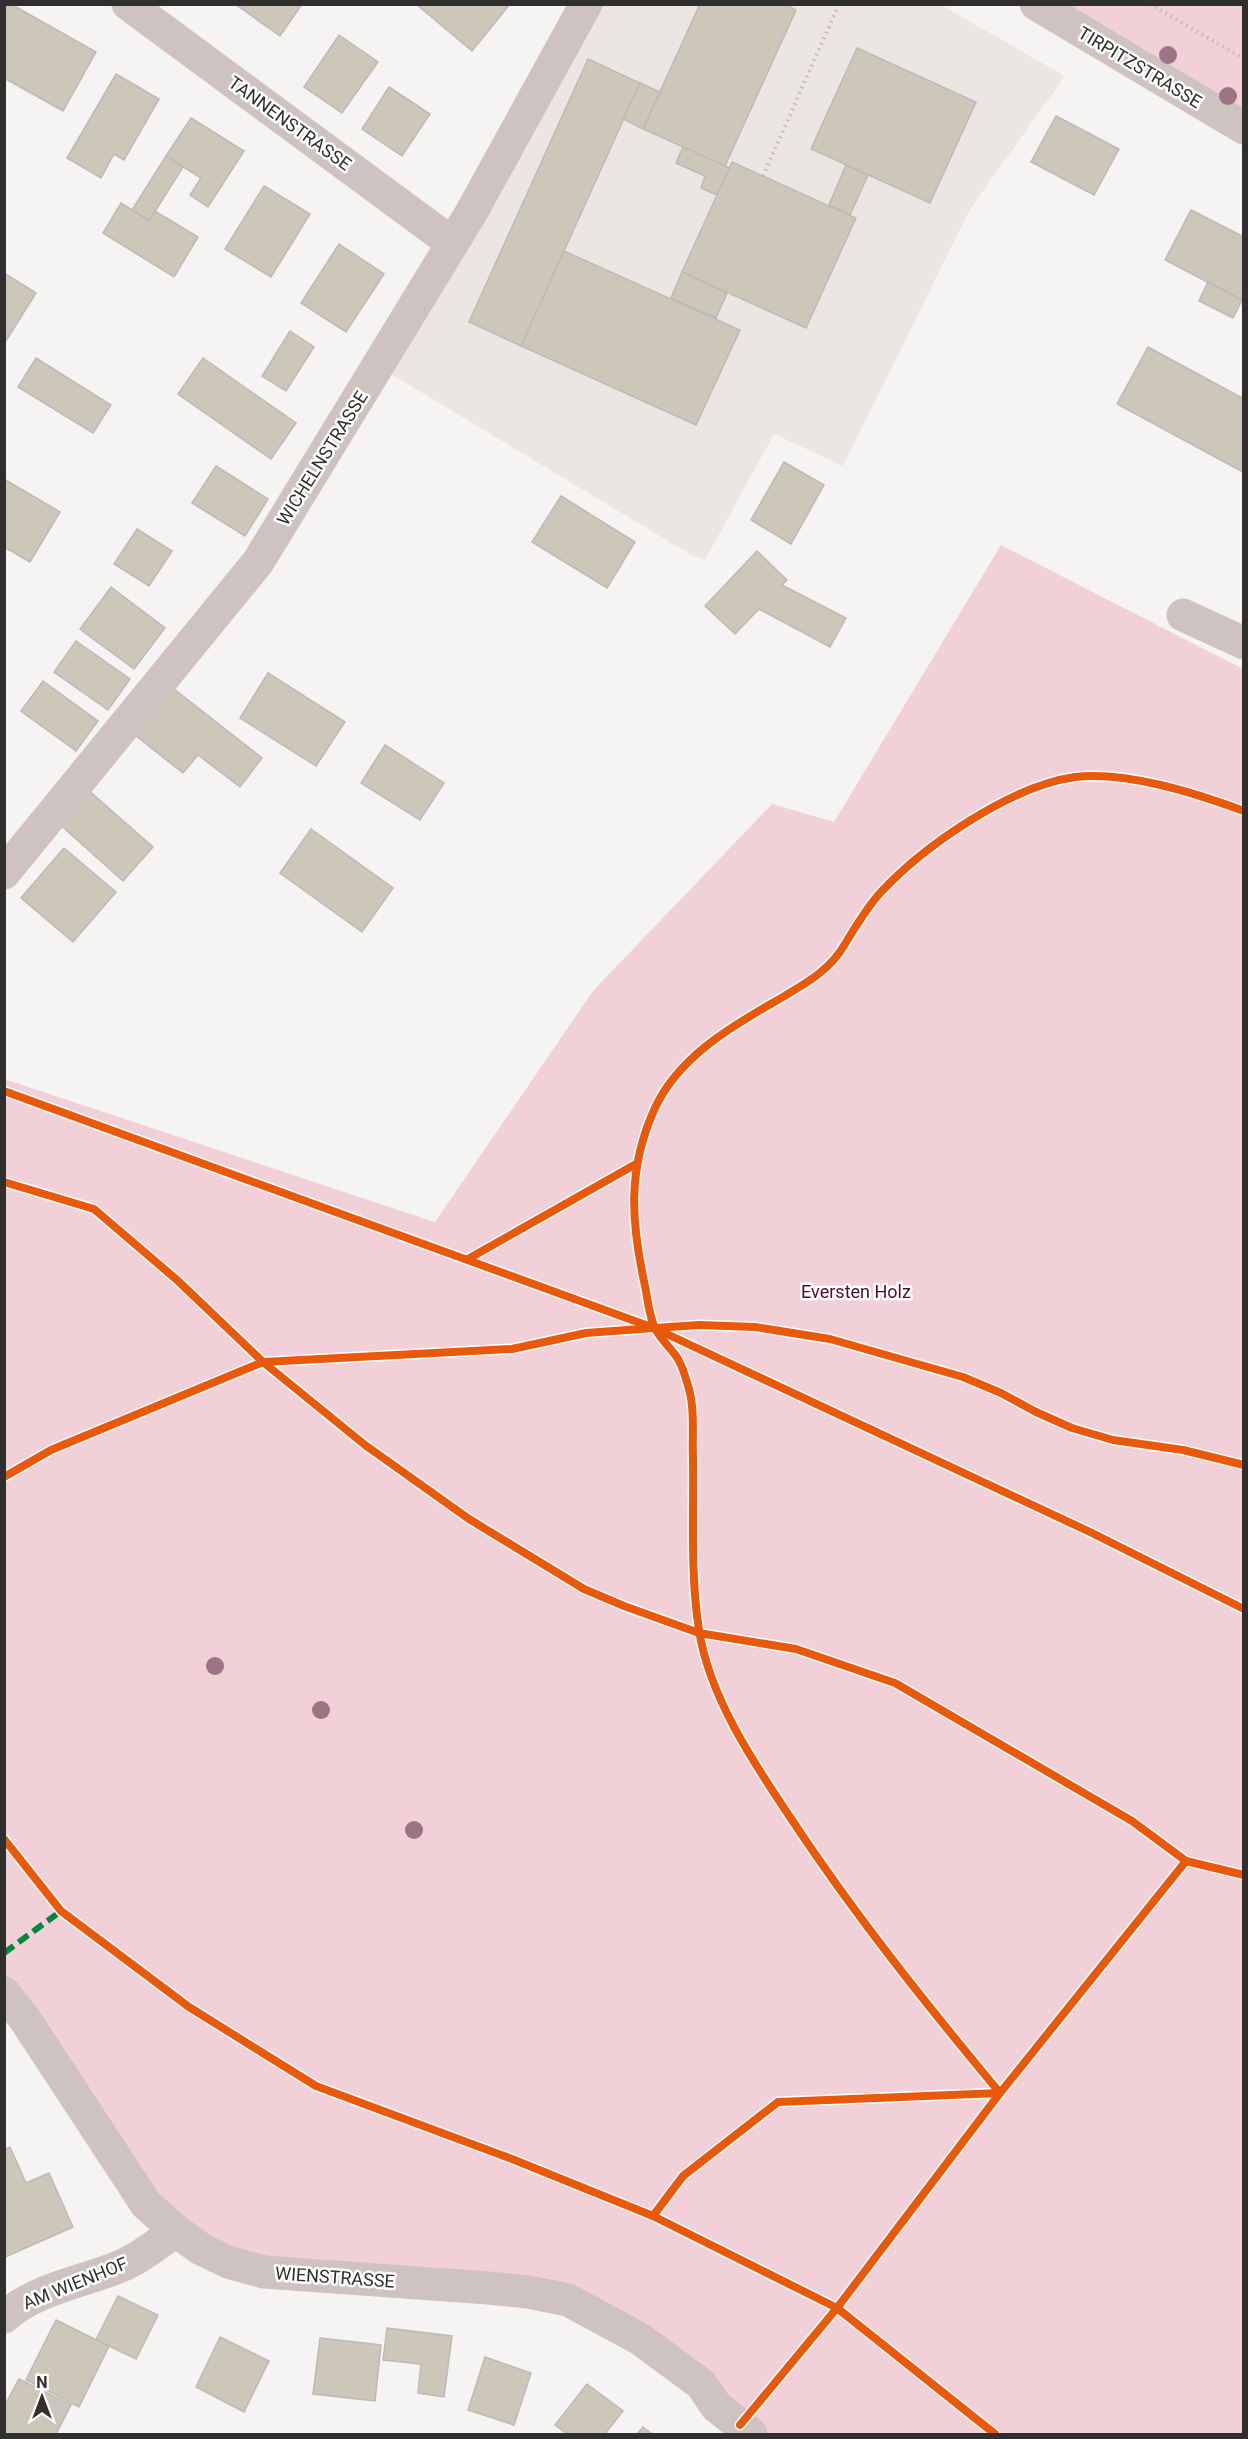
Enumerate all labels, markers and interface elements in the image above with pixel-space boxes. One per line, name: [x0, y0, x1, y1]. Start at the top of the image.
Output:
street label: TIRPITZSTRASSE: [1075, 22, 1205, 112]
street label: TANNENSTRASSE: [225, 71, 355, 175]
street label: WICHELNSTRASSE: [272, 387, 372, 529]
park label: Eversten Holz: [801, 1281, 911, 1302]
street label: AM WIENHOF: [20, 2252, 130, 2314]
street label: WIENSTRASSE: [275, 2262, 395, 2292]
north arrow: [12, 2367, 72, 2427]
text: N: [36, 2373, 48, 2392]

